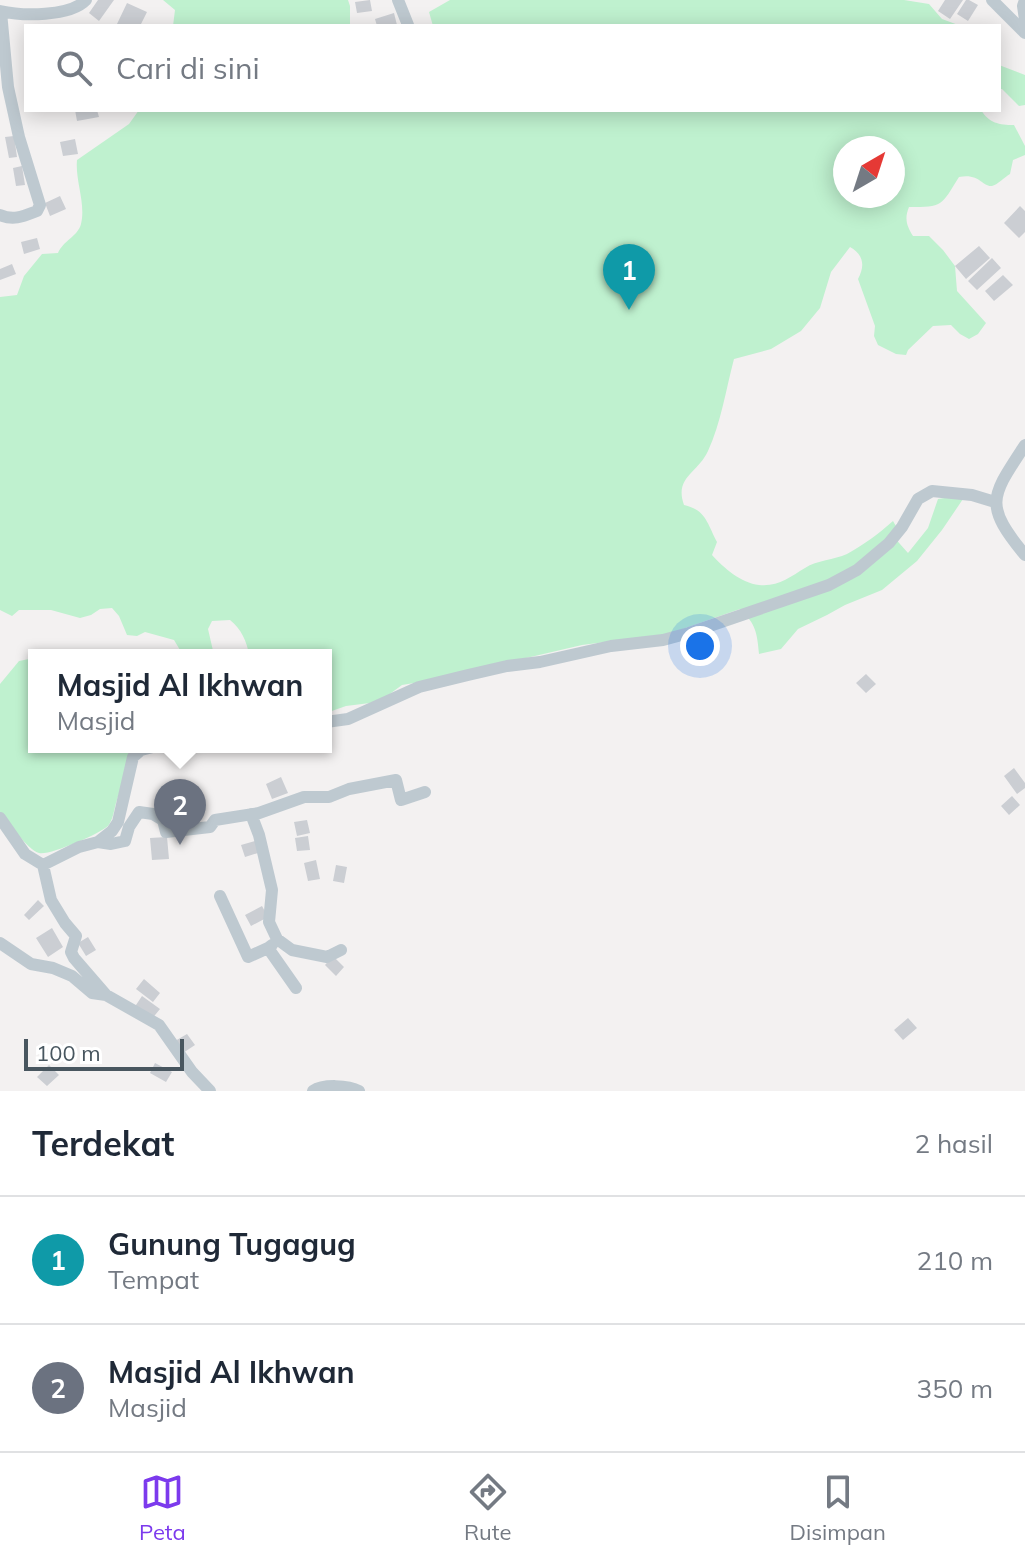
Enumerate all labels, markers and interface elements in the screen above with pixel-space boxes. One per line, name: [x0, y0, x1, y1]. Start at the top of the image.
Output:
search box: [24, 24, 1001, 112]
icon: search: [52, 46, 96, 90]
text: Cari di sini: [116, 49, 260, 87]
north arrow: [833, 136, 905, 208]
pin: 1: [603, 244, 655, 310]
your location: [680, 626, 720, 666]
popup: [28, 649, 332, 753]
text: Masjid Al Ikhwan: [57, 666, 303, 704]
text: Masjid: [57, 704, 135, 737]
pin: 2: [154, 779, 206, 845]
scale bar: [24, 1035, 184, 1071]
text: 100 m: [36, 1039, 101, 1067]
text: Terdekat: [32, 1122, 174, 1165]
text: 2 hasil: [915, 1127, 993, 1160]
text: Gunung Tugagug: [108, 1225, 356, 1263]
text: 1: [50, 1244, 66, 1277]
text: 210 m: [917, 1244, 993, 1277]
text: Tempat: [108, 1263, 199, 1296]
text: Masjid Al Ikhwan: [108, 1353, 355, 1391]
text: 2: [50, 1372, 66, 1405]
text: 350 m: [917, 1372, 993, 1405]
text: Masjid: [108, 1391, 187, 1424]
tab: Peta: [139, 1470, 186, 1546]
tab: Rute: [464, 1470, 511, 1546]
tab: Disimpan: [790, 1470, 886, 1546]

